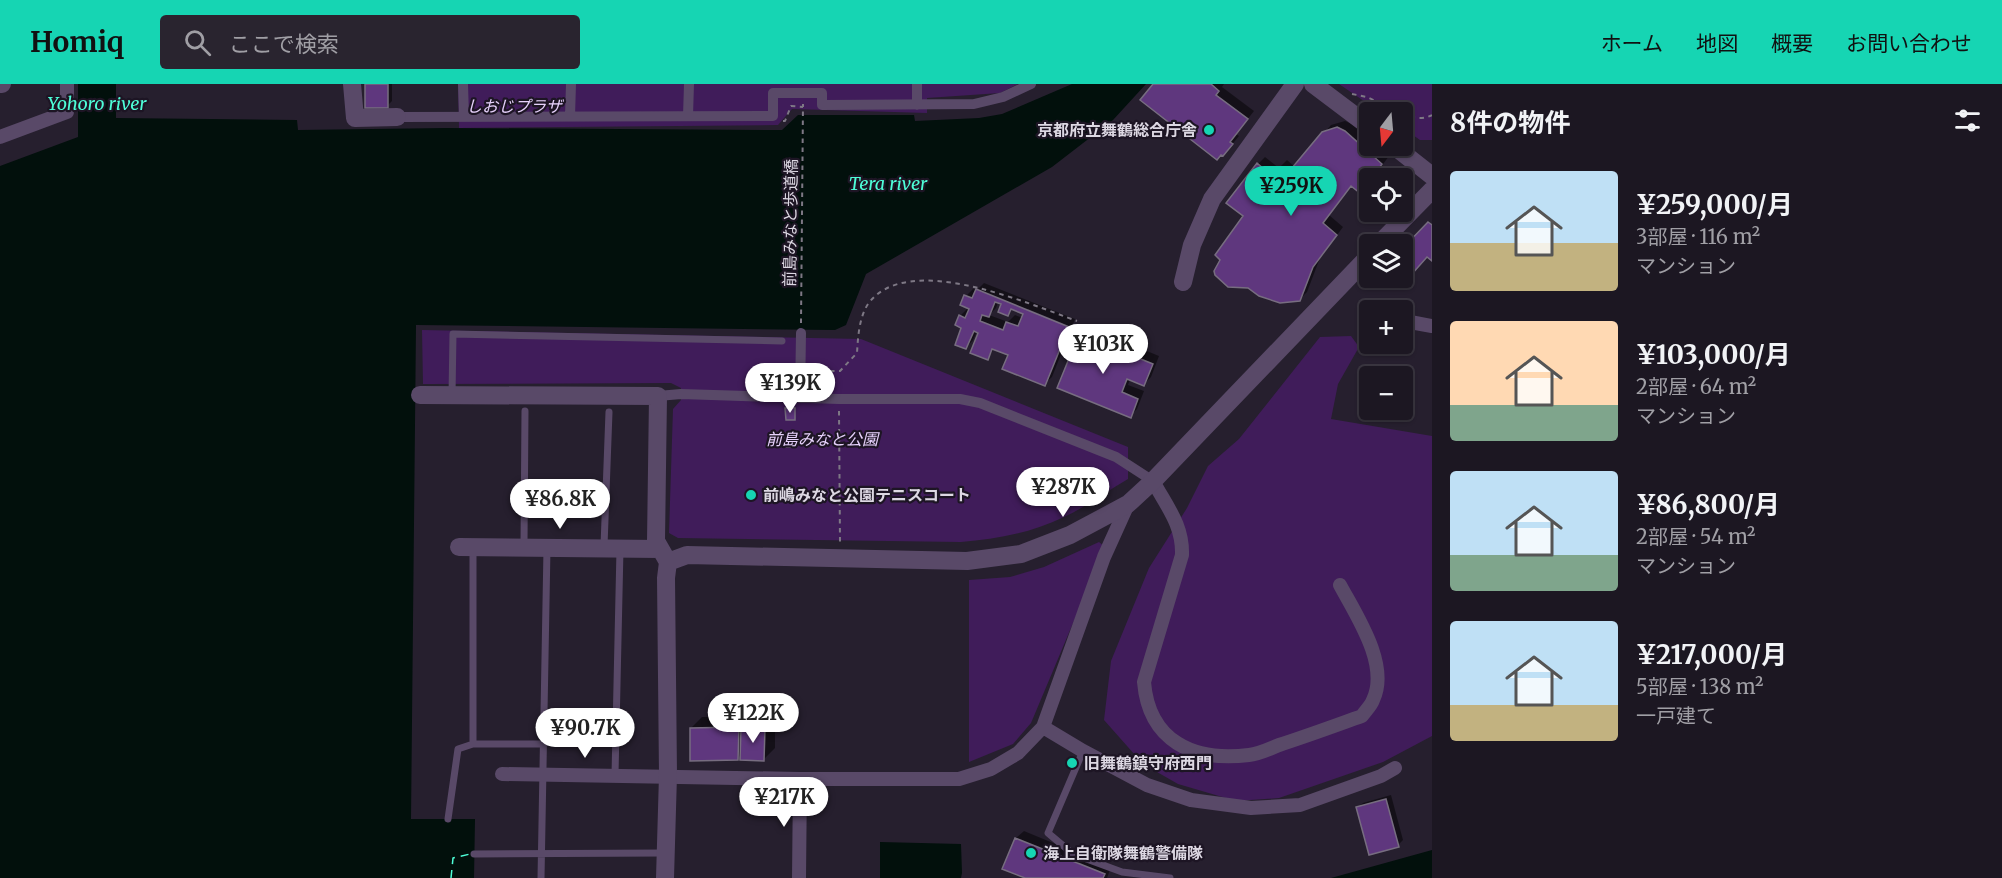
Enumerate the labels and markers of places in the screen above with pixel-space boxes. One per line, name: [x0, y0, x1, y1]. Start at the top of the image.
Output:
place label: 京都府立舞鶴総合庁舎: [1037, 120, 1197, 140]
marker: 京都府立舞鶴総合庁舎: [1202, 123, 1216, 137]
pin: ¥259K: [1249, 166, 1333, 217]
pin: ¥103K: [1061, 324, 1145, 375]
pin: ¥139K: [748, 363, 832, 414]
pin: ¥287K: [1021, 467, 1105, 518]
pin: ¥86.8K: [511, 479, 609, 530]
place label: 前嶋みなと公園テニスコート: [763, 485, 971, 505]
marker: 前嶋みなと公園テニスコート: [744, 488, 758, 502]
pin: ¥122K: [711, 693, 795, 744]
pin: ¥90.7K: [536, 708, 634, 759]
place label: 旧舞鶴鎮守府西門: [1084, 753, 1212, 773]
marker: 旧舞鶴鎮守府西門: [1065, 756, 1079, 770]
pin: ¥217K: [742, 777, 826, 828]
place label: 海上自衛隊舞鶴警備隊: [1043, 843, 1203, 863]
marker: 海上自衛隊舞鶴警備隊: [1024, 846, 1038, 860]

